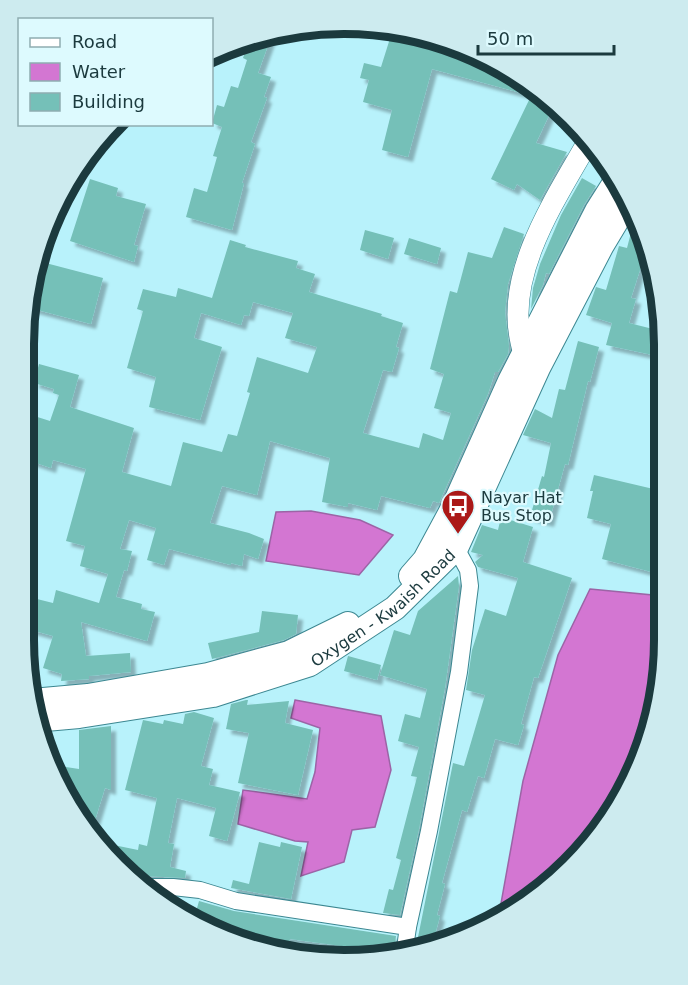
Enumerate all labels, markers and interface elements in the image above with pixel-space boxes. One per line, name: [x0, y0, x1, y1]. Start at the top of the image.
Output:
legend: [18, 18, 213, 126]
scale bar: [478, 18, 614, 56]
text: 50 m: [487, 28, 533, 49]
text: Road: [72, 31, 117, 52]
text: Water: [72, 61, 126, 82]
text: Building: [72, 91, 145, 112]
bus stop icon: Nayar Hat Bus Stop: [440, 488, 476, 535]
place label: Nayar Hat Bus Stop: [481, 488, 562, 525]
street label: Oxygen - Kwaish Road: [307, 545, 459, 670]

